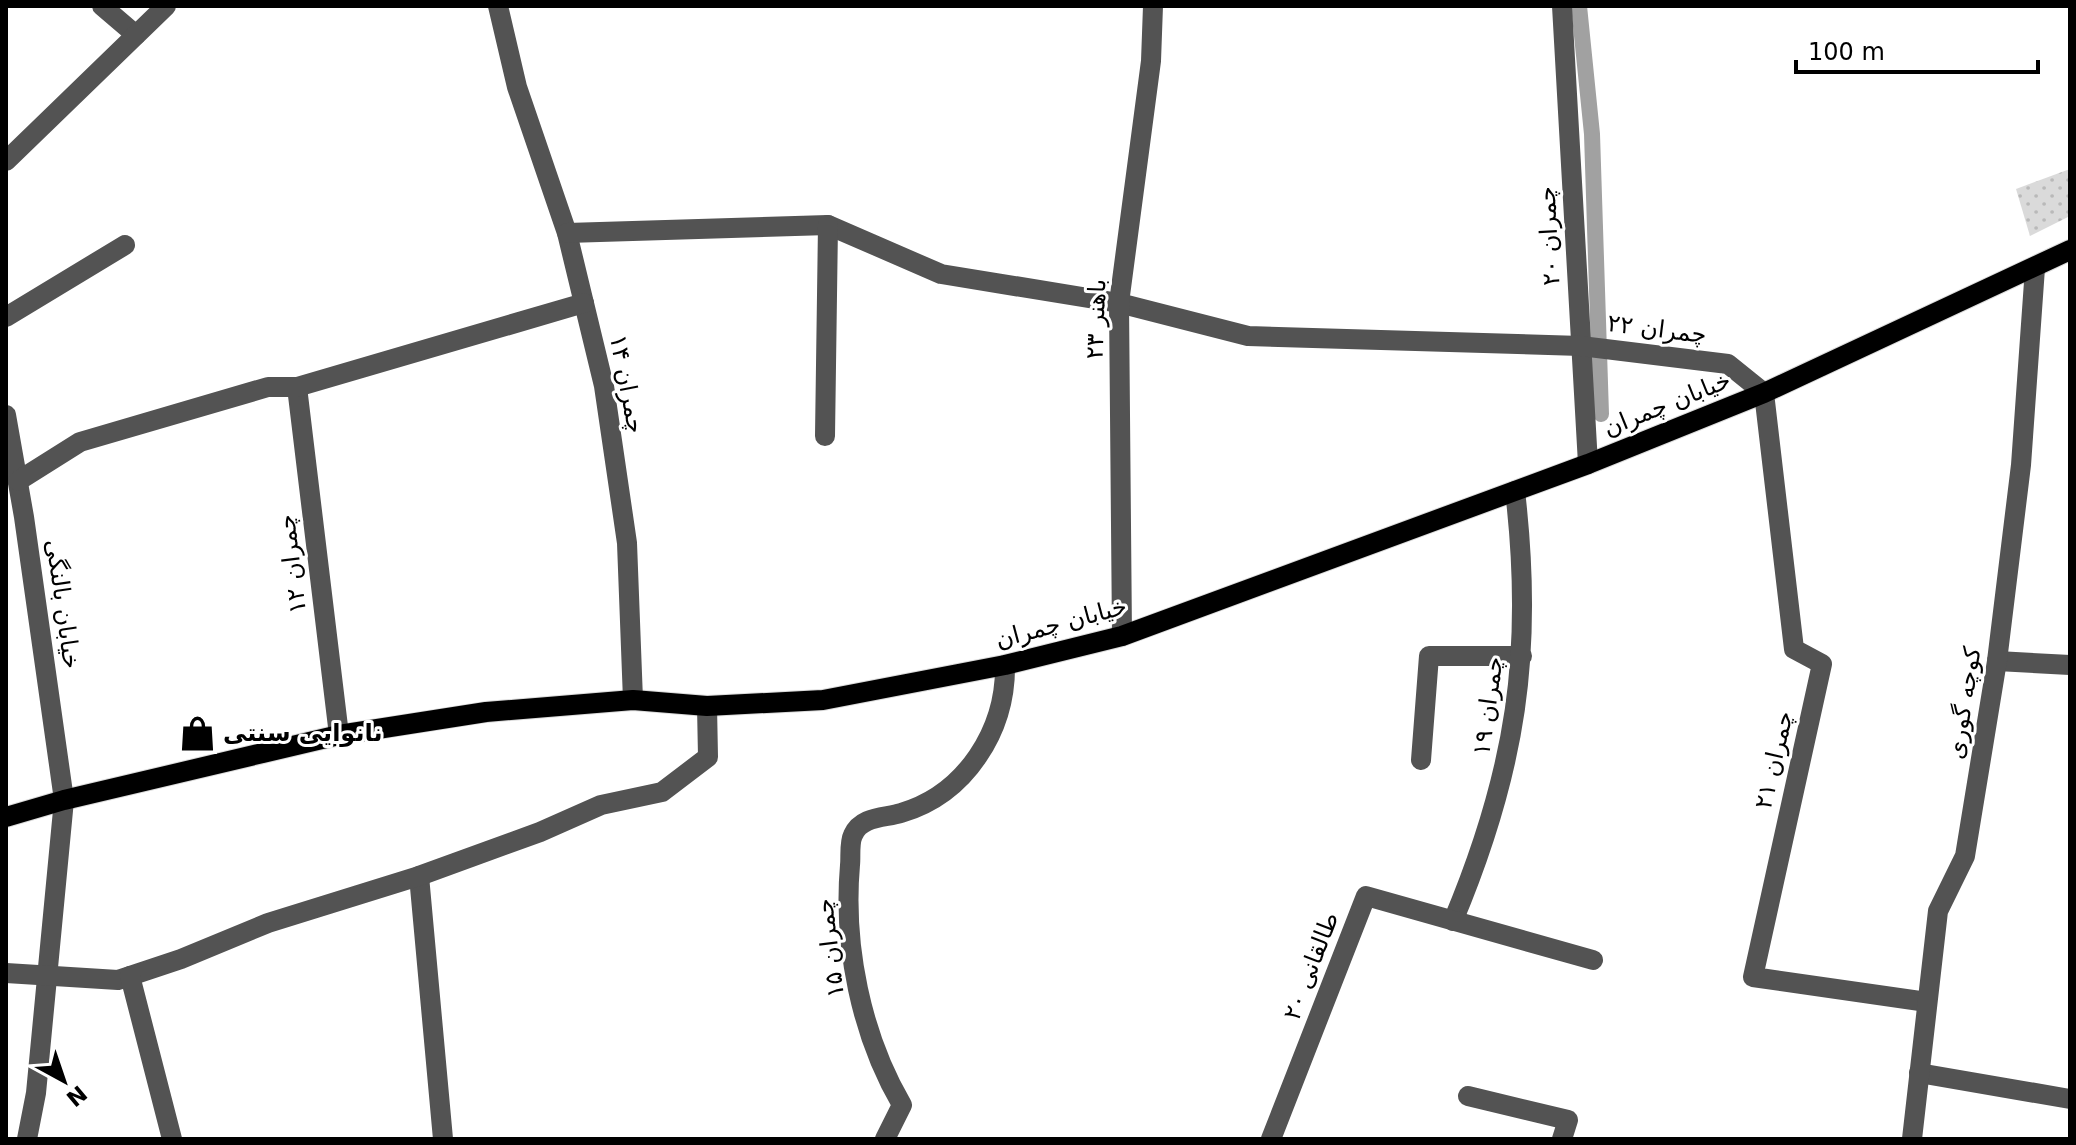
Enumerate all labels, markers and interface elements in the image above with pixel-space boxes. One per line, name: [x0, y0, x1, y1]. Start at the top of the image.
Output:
scale bar: [1796, 24, 2038, 74]
text: 100 m: [1808, 38, 1885, 66]
street label: چمران ۲۰: [1532, 186, 1566, 286]
street label: باهنر ۲۳: [1081, 278, 1111, 360]
street label: چمران ۲۲: [1606, 309, 1708, 349]
street label: چمران ۱۴: [604, 332, 650, 436]
street label: خیابان چمران: [1599, 366, 1735, 442]
street label: چمران ۱۲: [272, 513, 312, 615]
street label: خیابان بالنگی: [40, 537, 86, 671]
street label: خیابان چمران: [992, 592, 1130, 654]
street label: کوچه گوری: [1941, 644, 1987, 761]
street label: چمران ۱۹: [1467, 655, 1509, 757]
street label: چمران ۲۱: [1749, 708, 1799, 812]
shop icon: نانوایی سنتی: [178, 714, 216, 752]
place label: نانوایی سنتی: [223, 719, 382, 747]
street label: چمران ۱۵: [810, 897, 850, 999]
street label: طالقانی ۲۰: [1278, 908, 1344, 1024]
north arrow: [24, 1041, 104, 1121]
text: N: [61, 1080, 92, 1111]

